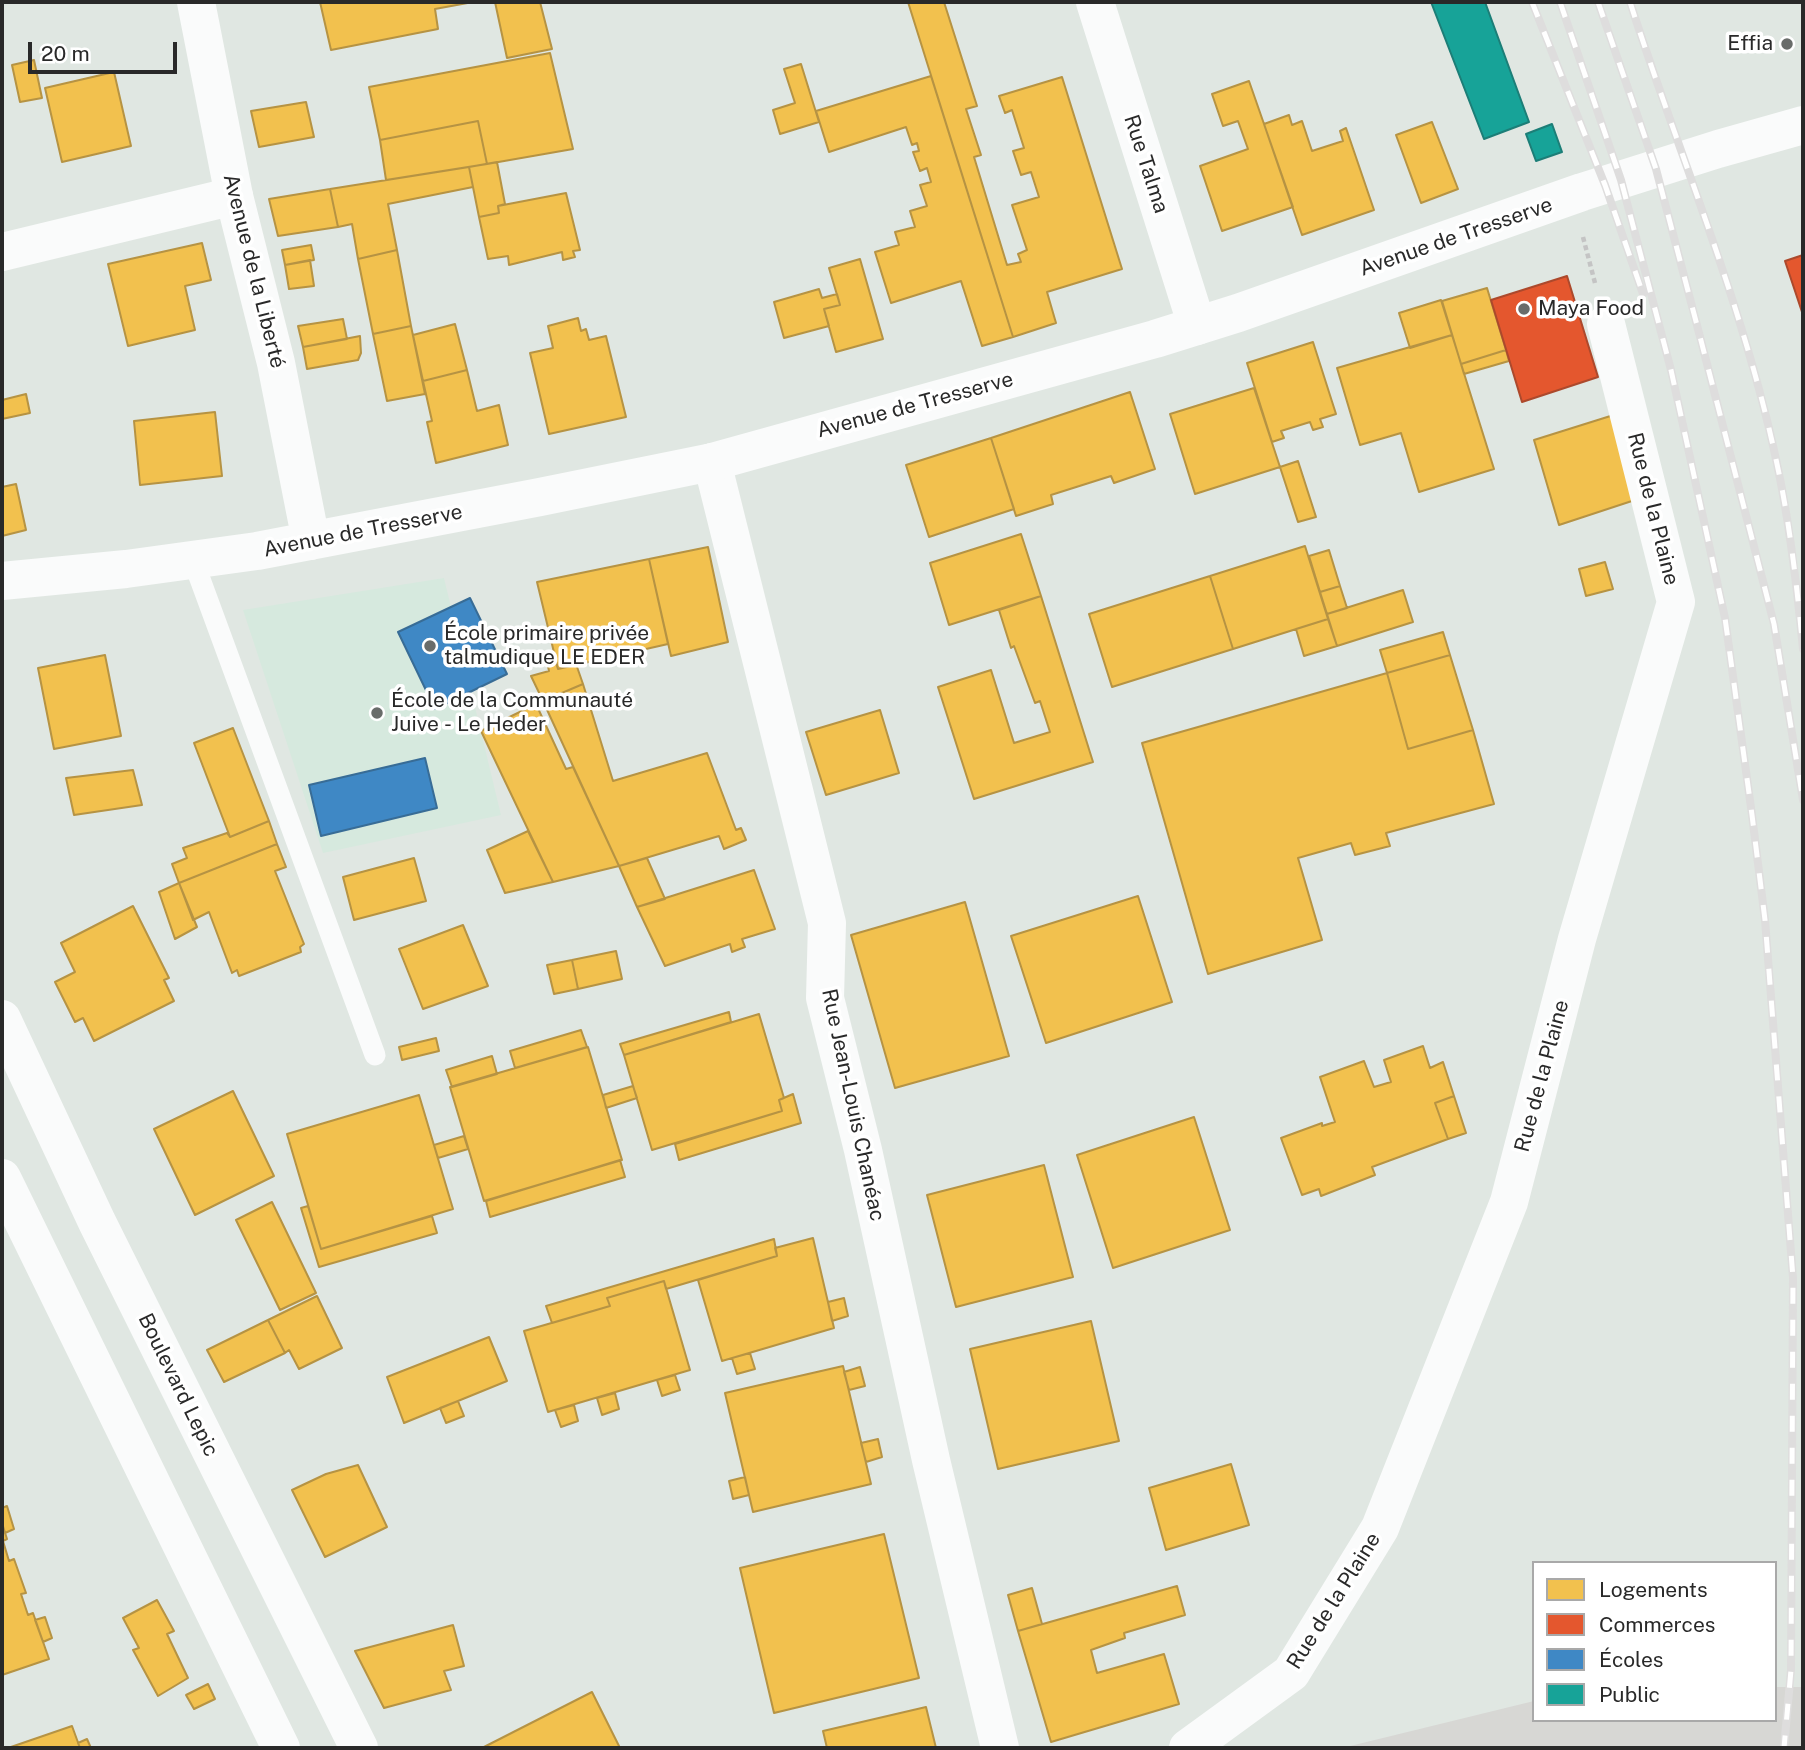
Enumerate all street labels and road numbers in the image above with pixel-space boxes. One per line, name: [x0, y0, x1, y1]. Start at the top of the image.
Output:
street label: Rue Talma: [1118, 112, 1174, 216]
street label: Avenue de la Liberté: [218, 171, 290, 371]
street label: Avenue de Tresserve: [1356, 192, 1556, 282]
street label: Avenue de Tresserve: [814, 367, 1016, 443]
street label: Rue de la Plaine: [1622, 430, 1684, 588]
street label: Avenue de Tresserve: [261, 499, 465, 563]
street label: Rue Jean-Louis Chanéac: [816, 987, 890, 1223]
street label: Rue de la Plaine: [1510, 997, 1574, 1155]
street label: Boulevard Lepic: [132, 1309, 224, 1461]
street label: Rue de la Plaine: [1282, 1528, 1386, 1674]

